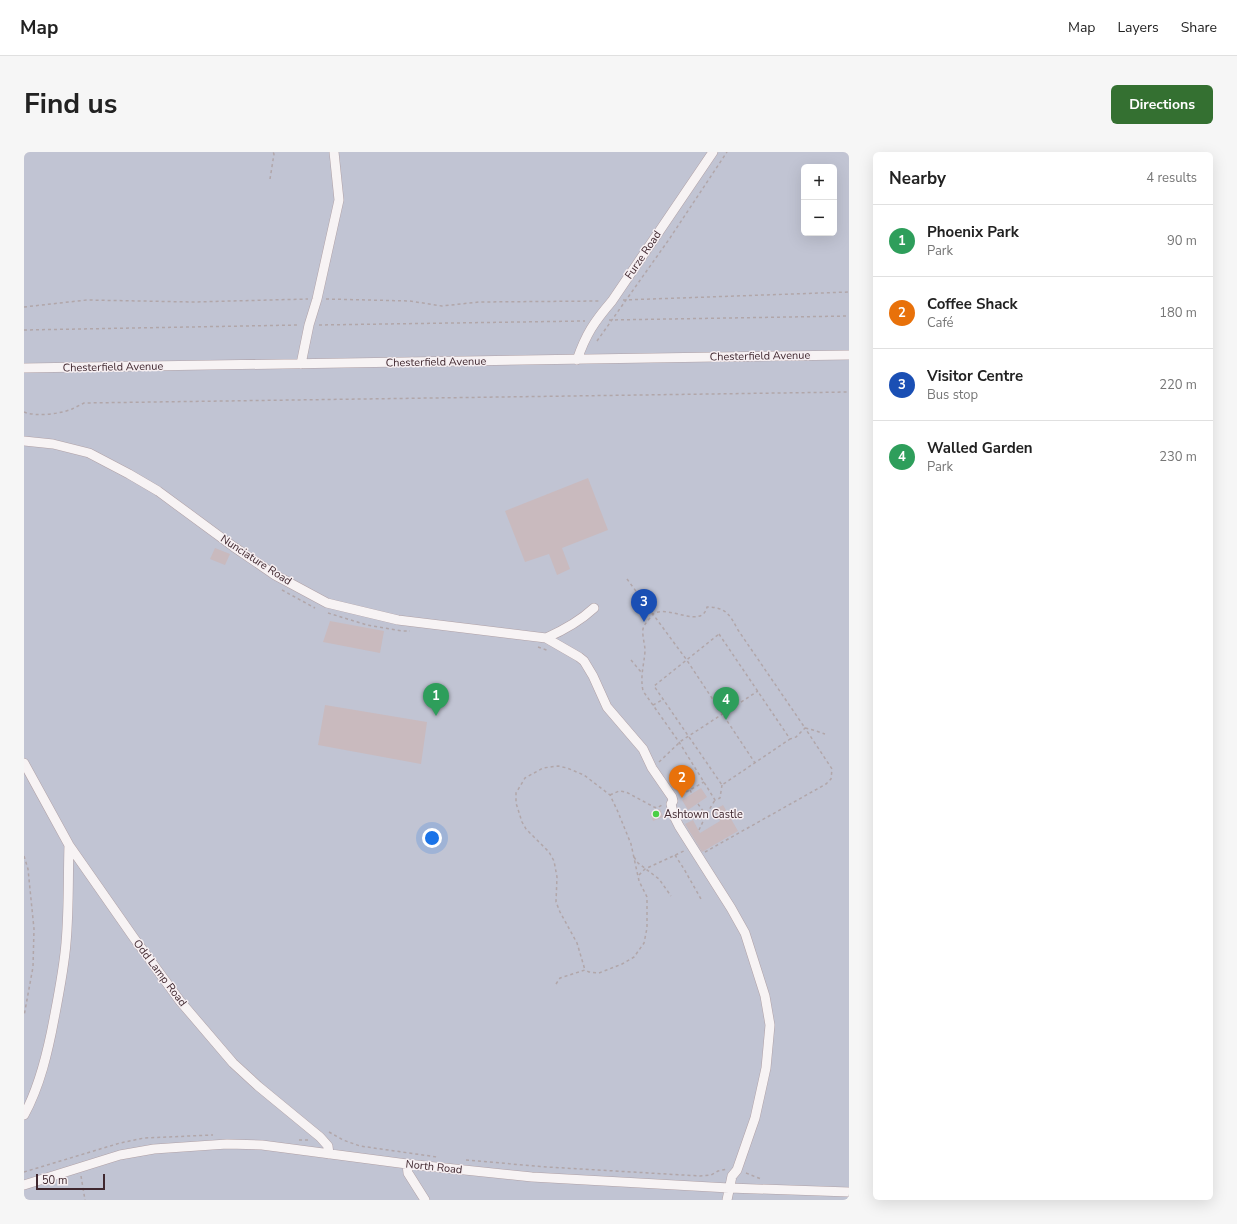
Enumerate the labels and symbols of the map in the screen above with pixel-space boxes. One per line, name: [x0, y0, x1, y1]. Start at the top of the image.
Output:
street label: Furze Road: [621, 228, 665, 282]
street label: Chesterfield Avenue: [710, 348, 811, 364]
street label: Chesterfield Avenue: [386, 354, 487, 370]
street label: Chesterfield Avenue: [63, 359, 164, 375]
street label: Nunciature Road: [217, 531, 295, 589]
pin: 3: [631, 589, 657, 622]
pin: 1: [423, 683, 449, 716]
pin: 4: [713, 687, 739, 720]
pin: 2: [669, 765, 695, 798]
place label: Ashtown Castle: [664, 807, 743, 822]
marker: Ashtown Castle: [651, 809, 661, 819]
your location: [422, 828, 442, 848]
street label: Odd Lamp Road: [130, 936, 190, 1010]
street label: North Road: [405, 1157, 463, 1177]
scale bar: [36, 1172, 105, 1191]

